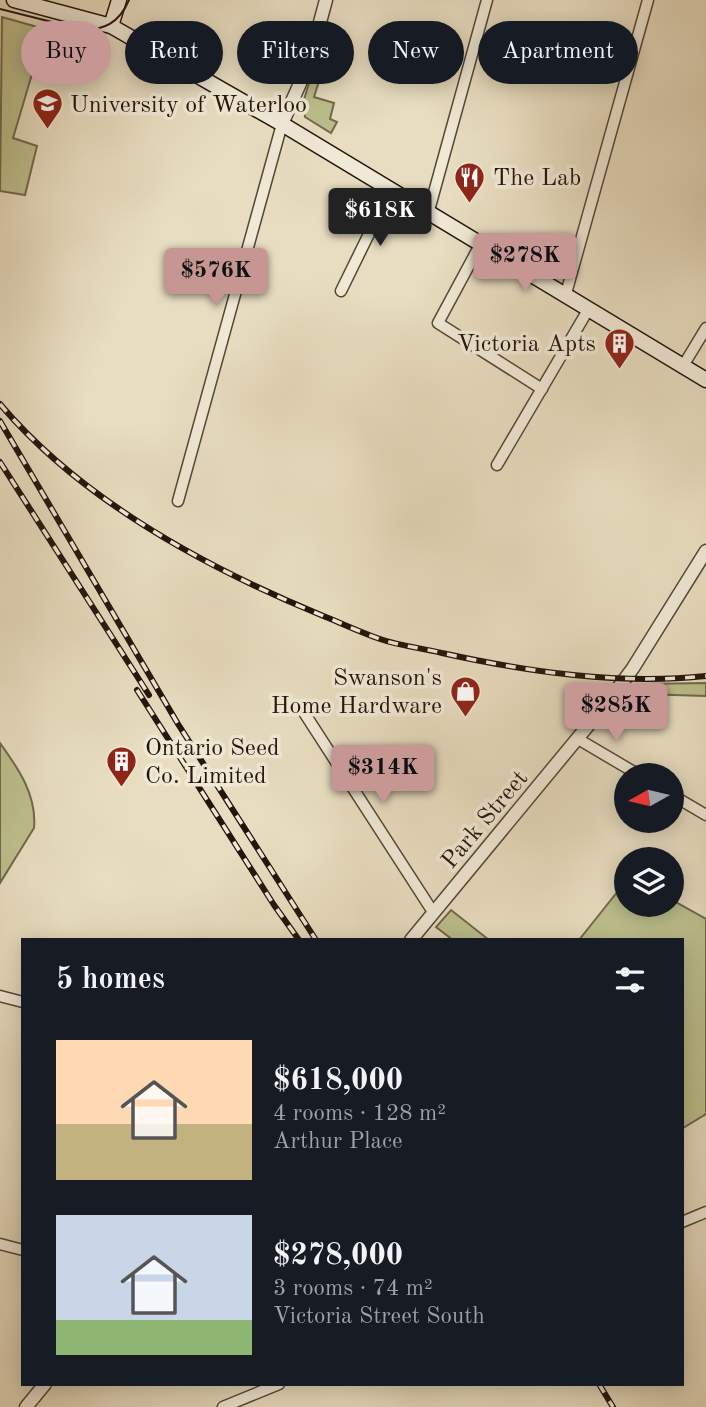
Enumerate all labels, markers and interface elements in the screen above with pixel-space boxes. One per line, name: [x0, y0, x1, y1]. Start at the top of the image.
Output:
chip: Buy: [21, 21, 111, 84]
chip: Rent: [125, 21, 223, 84]
chip: Filters: [237, 21, 354, 84]
chip: New: [368, 21, 464, 84]
chip: Apartment: [478, 21, 638, 84]
school or university icon: University of Waterloo: [30, 87, 64, 131]
place label: University of Waterloo: [70, 94, 307, 118]
restaurant icon: The Lab: [453, 160, 487, 204]
place label: The Lab: [493, 167, 581, 191]
pin: $618K: [331, 188, 429, 248]
text: $618K: [344, 199, 416, 222]
pin: $278K: [476, 233, 574, 293]
text: $278K: [489, 244, 561, 267]
pin: $576K: [167, 248, 265, 308]
text: $576K: [180, 259, 252, 282]
building icon: Victoria Apts: [602, 326, 636, 370]
place label: Victoria Apts: [457, 333, 596, 357]
place label: Swanson's Home Hardware: [271, 667, 442, 719]
shop icon: Swanson's Home Hardware: [448, 674, 482, 718]
pin: $285K: [567, 684, 665, 743]
text: $285K: [580, 694, 652, 717]
place label: Ontario Seed Co. Limited: [145, 737, 279, 789]
building icon: Ontario Seed Co. Limited: [105, 744, 139, 788]
pin: $314K: [334, 746, 432, 805]
text: $314K: [347, 756, 419, 779]
north arrow: [614, 763, 684, 833]
map controls: [614, 763, 684, 917]
street label: Park Street: [438, 767, 533, 874]
button: layers: [614, 847, 684, 917]
icon: filters: [611, 961, 649, 999]
text: 5 homes: [56, 965, 165, 995]
text: $618,000: [273, 1066, 403, 1096]
icon: home: [112, 1068, 196, 1152]
text: 4 rooms · 128 m²: [273, 1102, 446, 1125]
text: Arthur Place: [273, 1130, 403, 1153]
text: $278,000: [273, 1241, 403, 1271]
icon: home: [112, 1243, 196, 1327]
text: 3 rooms · 74 m²: [273, 1277, 433, 1300]
text: Victoria Street South: [273, 1305, 485, 1328]

